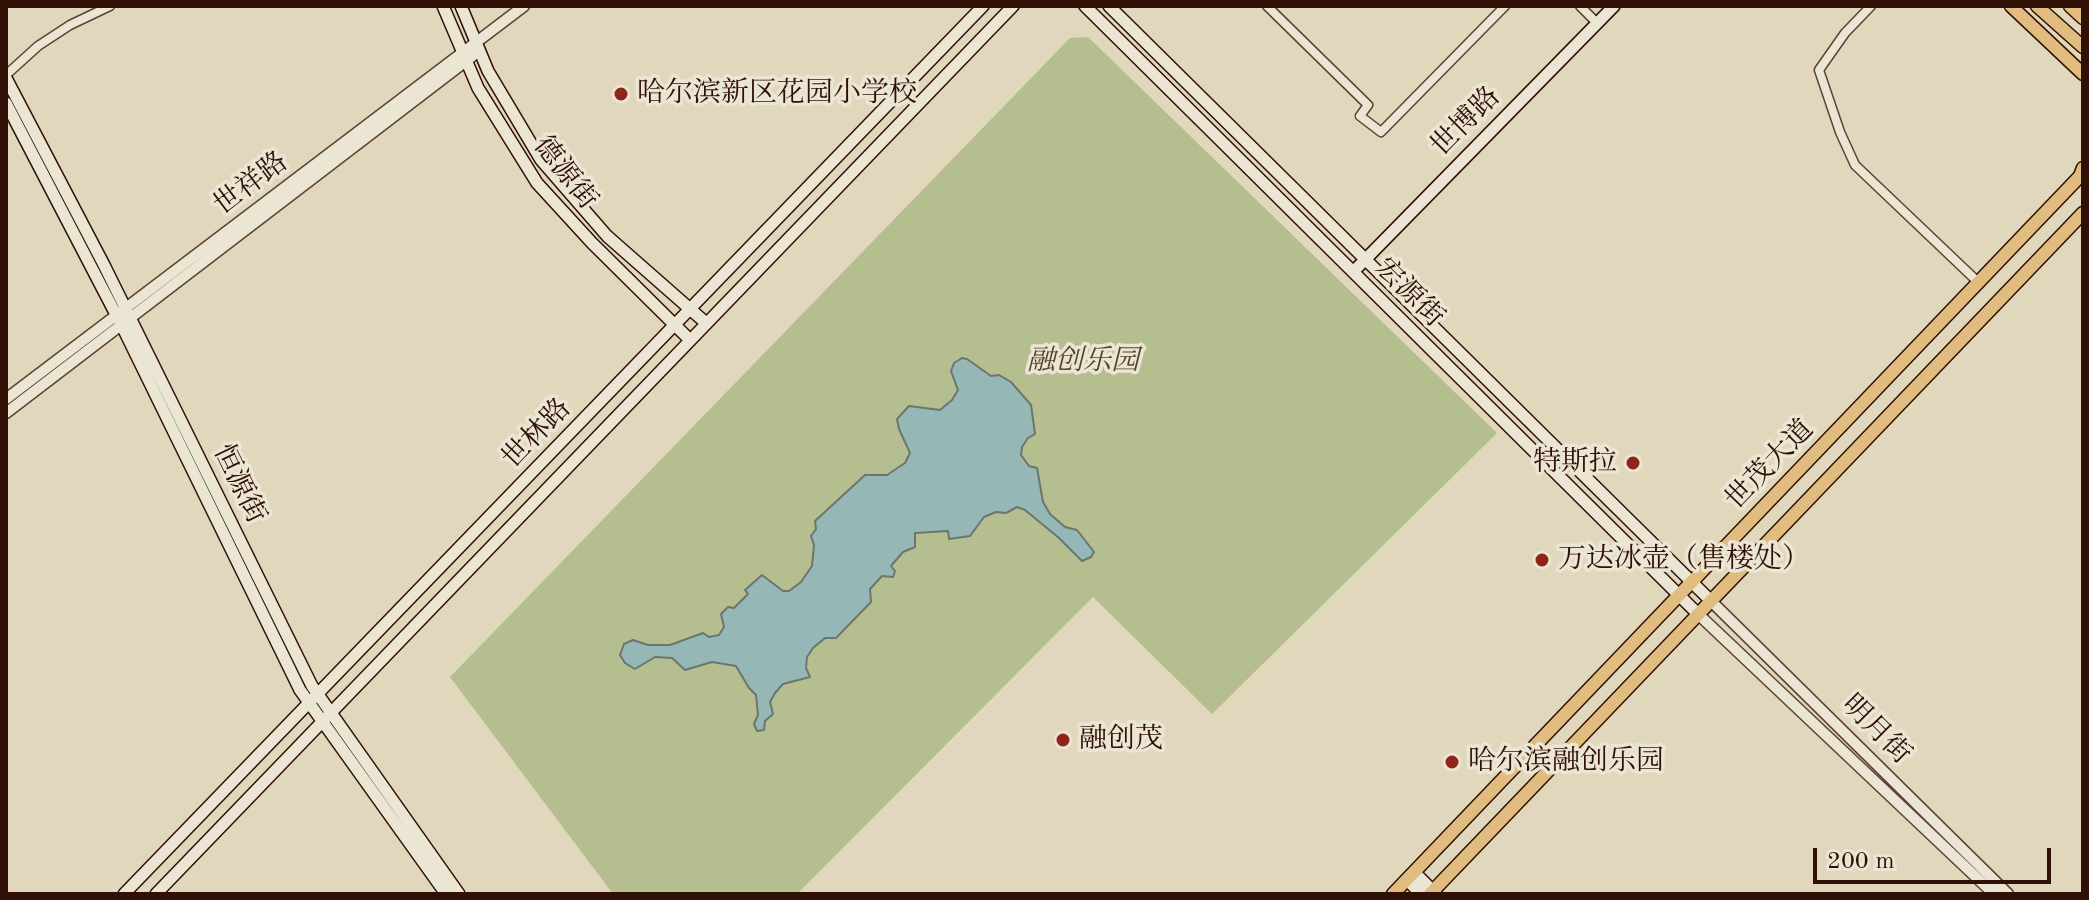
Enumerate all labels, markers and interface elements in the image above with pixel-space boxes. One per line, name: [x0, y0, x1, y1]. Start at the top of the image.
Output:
place label: 哈尔滨新区花园小学校: [637, 77, 917, 111]
street label: 世博路: [1424, 80, 1508, 164]
marker: 哈尔滨新区花园小学校: [612, 85, 630, 103]
street label: 德源街: [526, 130, 604, 216]
street label: 世祥路: [207, 145, 295, 223]
street label: 宏源街: [1367, 251, 1451, 335]
park label: 融创乐园: [1027, 345, 1139, 379]
street label: 世林路: [496, 392, 578, 476]
street label: 世茂大道: [1719, 413, 1821, 517]
street label: 恒源街: [205, 439, 273, 529]
place label: 特斯拉: [1533, 446, 1617, 480]
marker: 特斯拉: [1624, 454, 1642, 472]
place label: 万达冰壶（售楼处）: [1558, 543, 1810, 577]
marker: 万达冰壶（售楼处）: [1533, 551, 1551, 569]
street label: 明月街: [1834, 688, 1918, 772]
place label: 融创茂: [1079, 723, 1163, 757]
marker: 融创茂: [1054, 731, 1072, 749]
place label: 哈尔滨融创乐园: [1468, 745, 1664, 779]
marker: 哈尔滨融创乐园: [1443, 753, 1461, 771]
scale bar: [1817, 832, 2055, 882]
text: 200 m: [1827, 850, 1895, 874]

